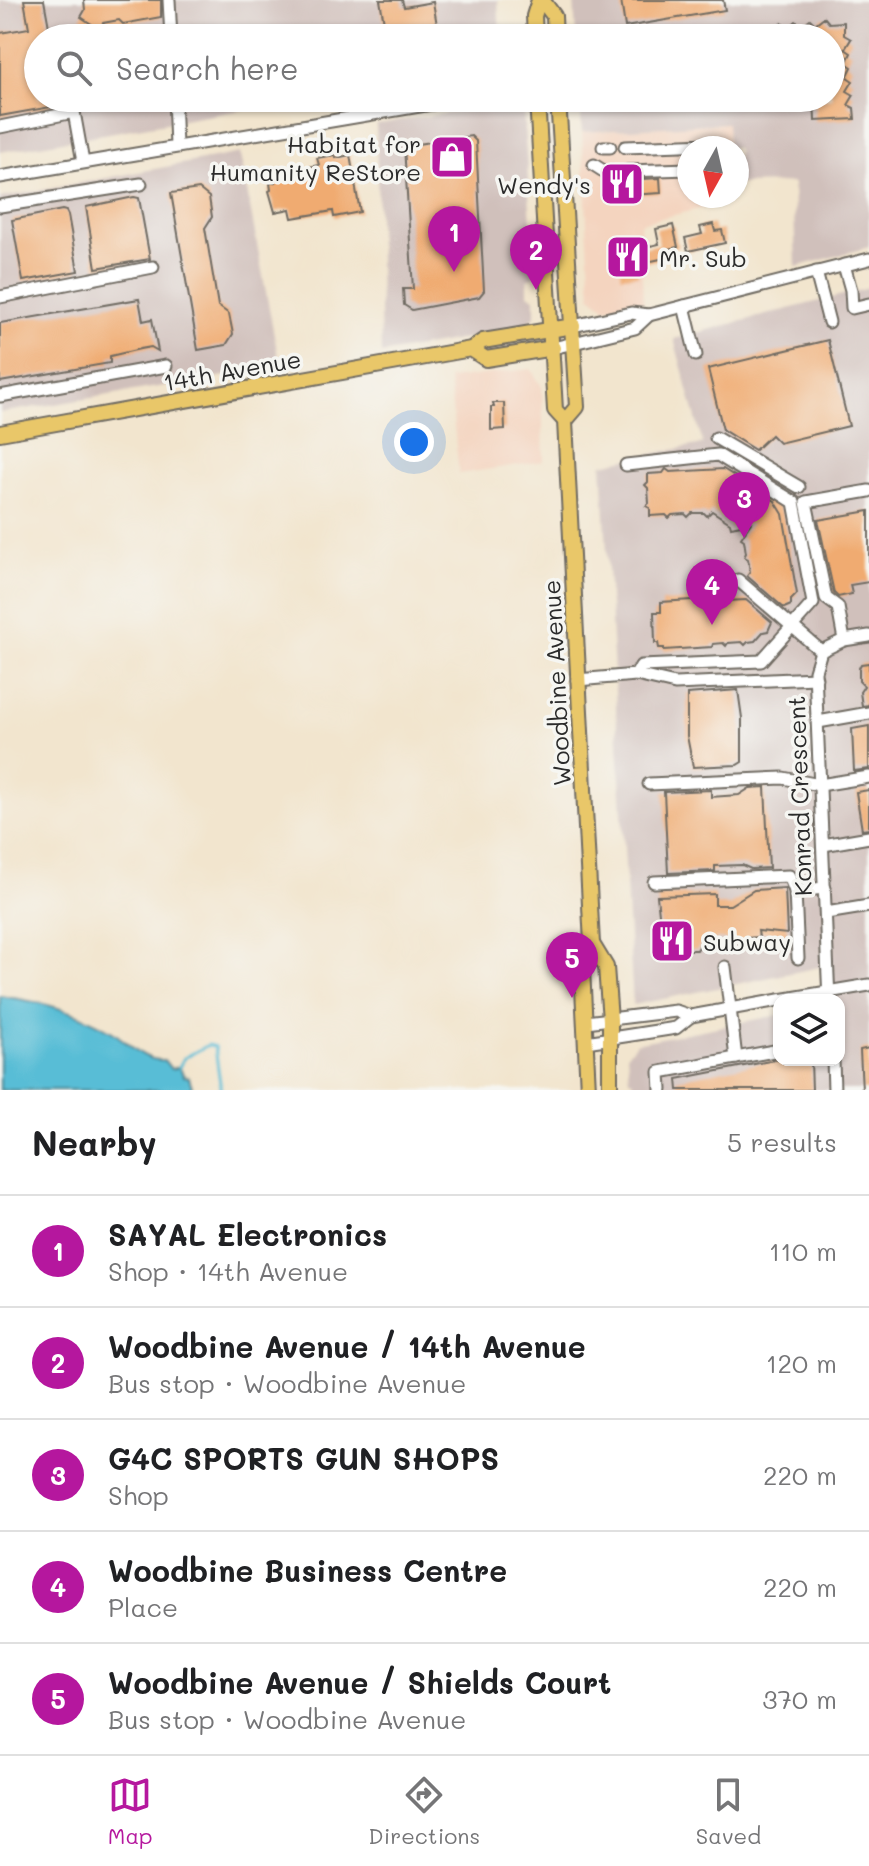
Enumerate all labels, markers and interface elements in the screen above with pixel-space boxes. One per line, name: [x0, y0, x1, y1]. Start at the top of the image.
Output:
search box: [24, 24, 845, 112]
icon: search: [52, 46, 96, 90]
text: Search here: [116, 48, 299, 88]
place label: Habitat for Humanity ReStore: [210, 128, 421, 187]
shop icon: Habitat for Humanity ReStore: [428, 133, 476, 181]
north arrow: [677, 136, 749, 208]
restaurant icon: Wendy's: [598, 160, 646, 208]
place label: Wendy's: [497, 169, 591, 200]
pin: 1: [428, 206, 480, 272]
pin: 2: [510, 224, 562, 290]
restaurant icon: Mr. Sub: [604, 233, 652, 281]
place label: Mr. Sub: [659, 242, 747, 273]
street label: 14th Avenue: [161, 343, 303, 397]
your location: [394, 422, 434, 462]
pin: 3: [718, 472, 770, 538]
pin: 4: [686, 559, 738, 625]
street label: Woodbine Avenue: [535, 579, 577, 787]
street label: Konrad Crescent: [780, 695, 818, 897]
restaurant icon: Subway: [648, 917, 696, 965]
place label: Subway: [703, 926, 791, 957]
pin: 5: [546, 932, 598, 998]
map controls: [773, 994, 845, 1066]
button: layers: [773, 994, 845, 1066]
text: Nearby: [32, 1120, 157, 1165]
text: 5 results: [727, 1125, 837, 1159]
text: SAYAL Electronics: [108, 1214, 387, 1254]
text: 1: [52, 1234, 64, 1268]
text: 110 m: [769, 1234, 837, 1268]
text: Shop · 14th Avenue: [108, 1254, 348, 1288]
text: Woodbine Avenue / 14th Avenue: [108, 1326, 586, 1366]
text: 2: [51, 1346, 65, 1380]
text: 120 m: [766, 1346, 837, 1380]
text: Bus stop · Woodbine Avenue: [108, 1366, 466, 1400]
text: G4C SPORTS GUN SHOPS: [108, 1438, 499, 1478]
text: 3: [50, 1458, 66, 1492]
text: 220 m: [763, 1458, 837, 1492]
text: Shop: [108, 1478, 169, 1512]
text: Woodbine Business Centre: [108, 1550, 507, 1590]
text: 4: [50, 1570, 66, 1604]
text: 220 m: [763, 1570, 837, 1604]
text: Place: [108, 1590, 178, 1624]
text: Woodbine Avenue / Shields Court: [108, 1662, 611, 1702]
text: 5: [50, 1682, 66, 1716]
text: 370 m: [762, 1682, 837, 1716]
text: Bus stop · Woodbine Avenue: [108, 1702, 466, 1736]
tab: Map: [108, 1773, 153, 1850]
tab: Directions: [368, 1773, 480, 1850]
tab: Saved: [696, 1773, 761, 1850]

